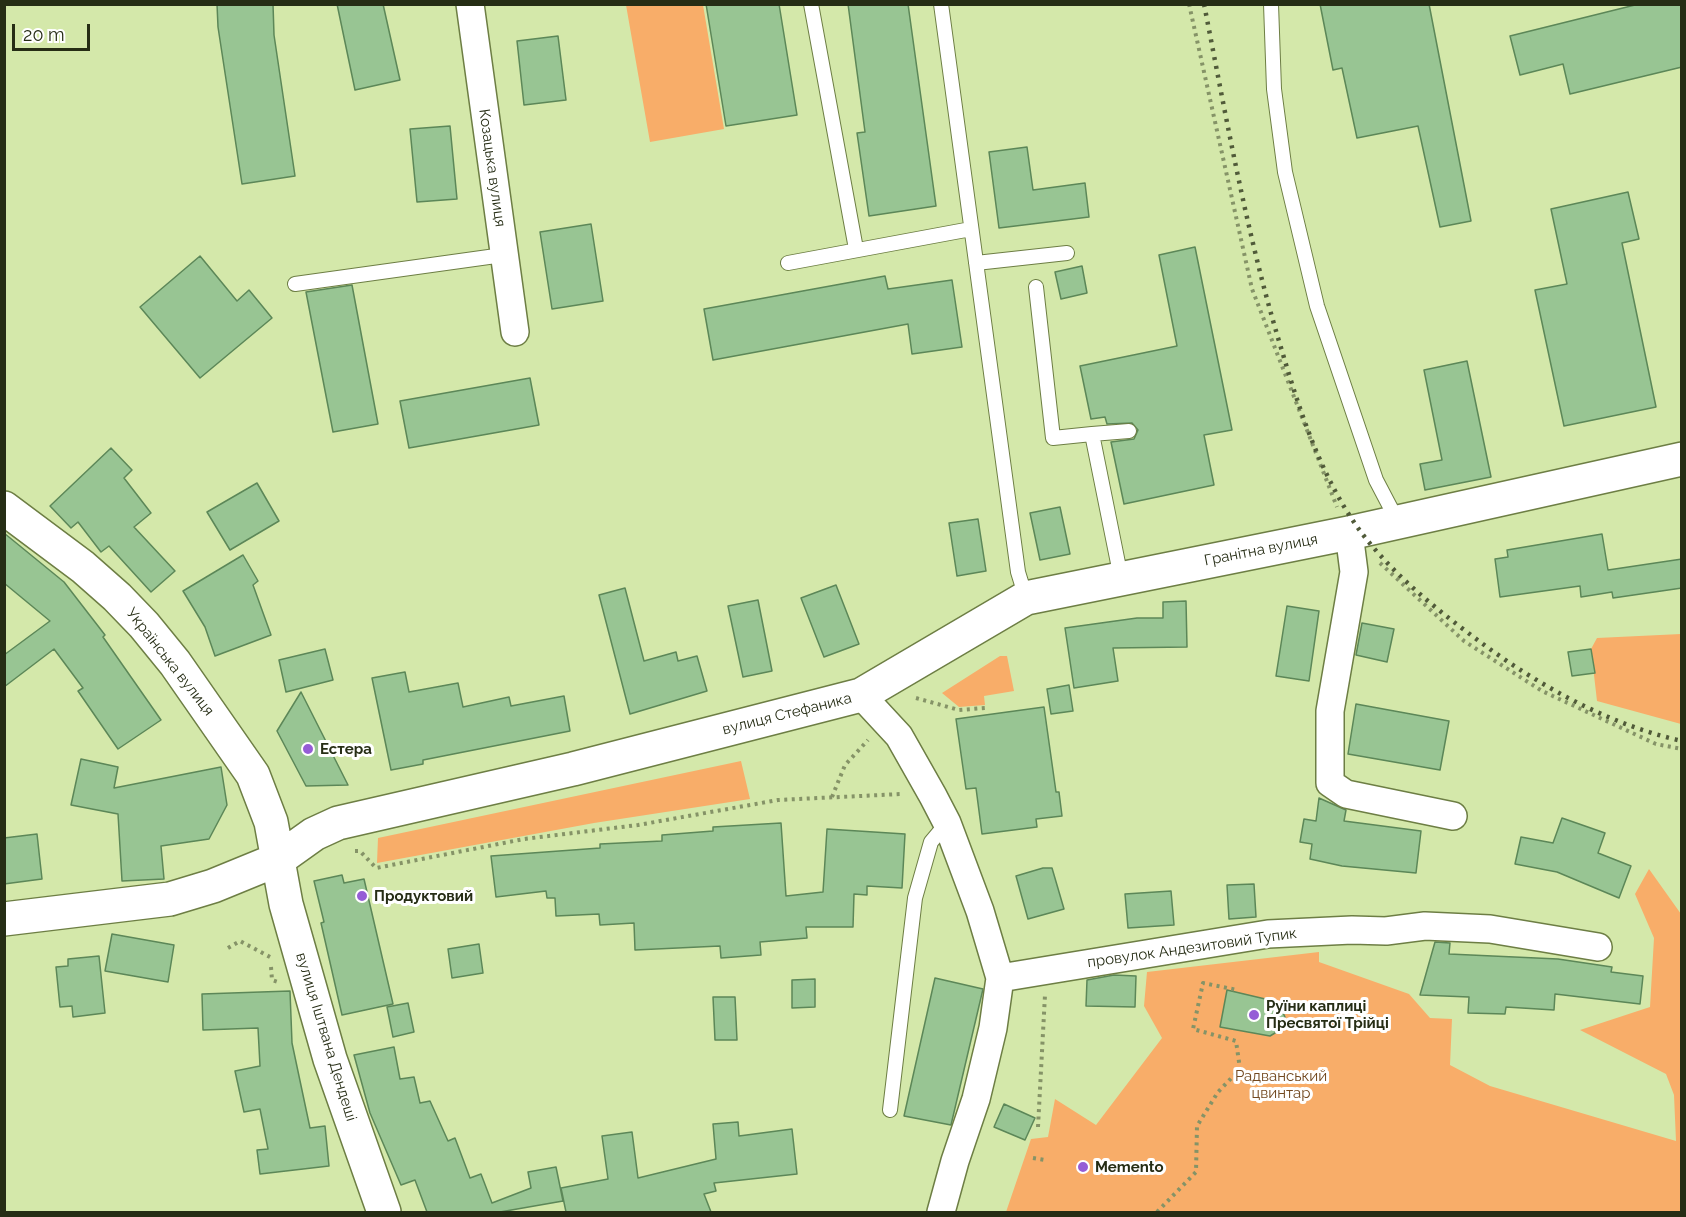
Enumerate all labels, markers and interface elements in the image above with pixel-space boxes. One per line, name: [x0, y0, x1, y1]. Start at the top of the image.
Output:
scale bar: [15, 12, 93, 50]
text: 20 m: [23, 24, 65, 45]
street label: Козацька вулиця: [475, 108, 509, 228]
street label: Гранітна вулиця: [1203, 530, 1319, 570]
street label: Українська вулиця: [122, 605, 218, 719]
street label: вулиця Стефаника: [721, 689, 853, 739]
place label: Естера: [320, 740, 372, 758]
marker: Естера: [301, 742, 315, 756]
place label: Продуктовий: [374, 887, 473, 905]
marker: Продуктовий: [355, 889, 369, 903]
street label: провулок Андезитовий Тупик: [1086, 924, 1298, 972]
street label: вулиця Іштвана Дендеші: [292, 951, 360, 1123]
place label: Руїни каплиці Пресвятої Трійці: [1266, 997, 1389, 1032]
marker: Руїни каплиці Пресвятої Трійці: [1247, 1008, 1261, 1022]
park label: Радванський цвинтар: [1235, 1067, 1327, 1102]
place label: Memento: [1095, 1158, 1164, 1176]
marker: Memento: [1076, 1160, 1090, 1174]

